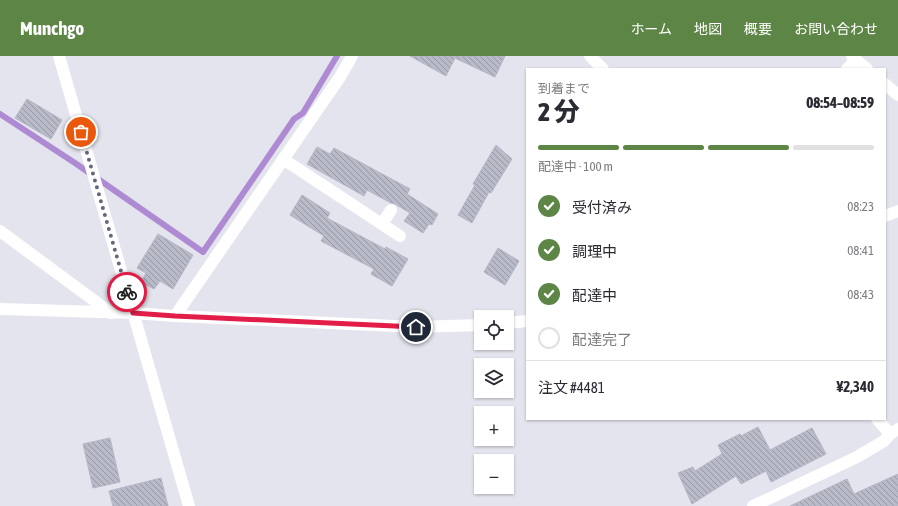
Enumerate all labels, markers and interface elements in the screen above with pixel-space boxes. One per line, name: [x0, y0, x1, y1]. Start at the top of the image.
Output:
text: Munchgo: [20, 17, 84, 39]
text: ホーム: [630, 21, 672, 37]
text: 地図: [694, 21, 722, 37]
text: 概要: [744, 21, 772, 37]
text: お問い合わせ: [794, 21, 878, 37]
text: 到着まで: [538, 81, 590, 96]
text: 08:54–08:59: [806, 94, 874, 111]
text: 2 分: [538, 97, 580, 127]
pin: [64, 115, 98, 149]
icon: bag: [70, 121, 92, 143]
text: 配達中 · 100 m: [538, 159, 613, 174]
icon: check: [538, 195, 560, 217]
text: 受付済み: [572, 199, 632, 216]
text: 08:23: [847, 199, 874, 214]
icon: check: [538, 239, 560, 261]
text: 調理中: [572, 243, 617, 260]
text: 08:41: [847, 243, 874, 258]
courier: [107, 272, 147, 312]
icon: bike: [116, 281, 138, 303]
icon: check: [538, 283, 560, 305]
text: 配達中: [572, 287, 617, 304]
text: 08:43: [847, 287, 874, 302]
pin: [399, 310, 433, 344]
map controls: [474, 310, 514, 494]
button: locate: [474, 310, 514, 350]
icon: home: [405, 316, 427, 338]
text: 配達完了: [572, 331, 632, 348]
button: layers: [474, 358, 514, 398]
text: ¥2,340: [836, 378, 874, 395]
text: 注文 #4481: [538, 379, 605, 396]
button: +: [474, 406, 514, 446]
button: −: [474, 454, 514, 494]

